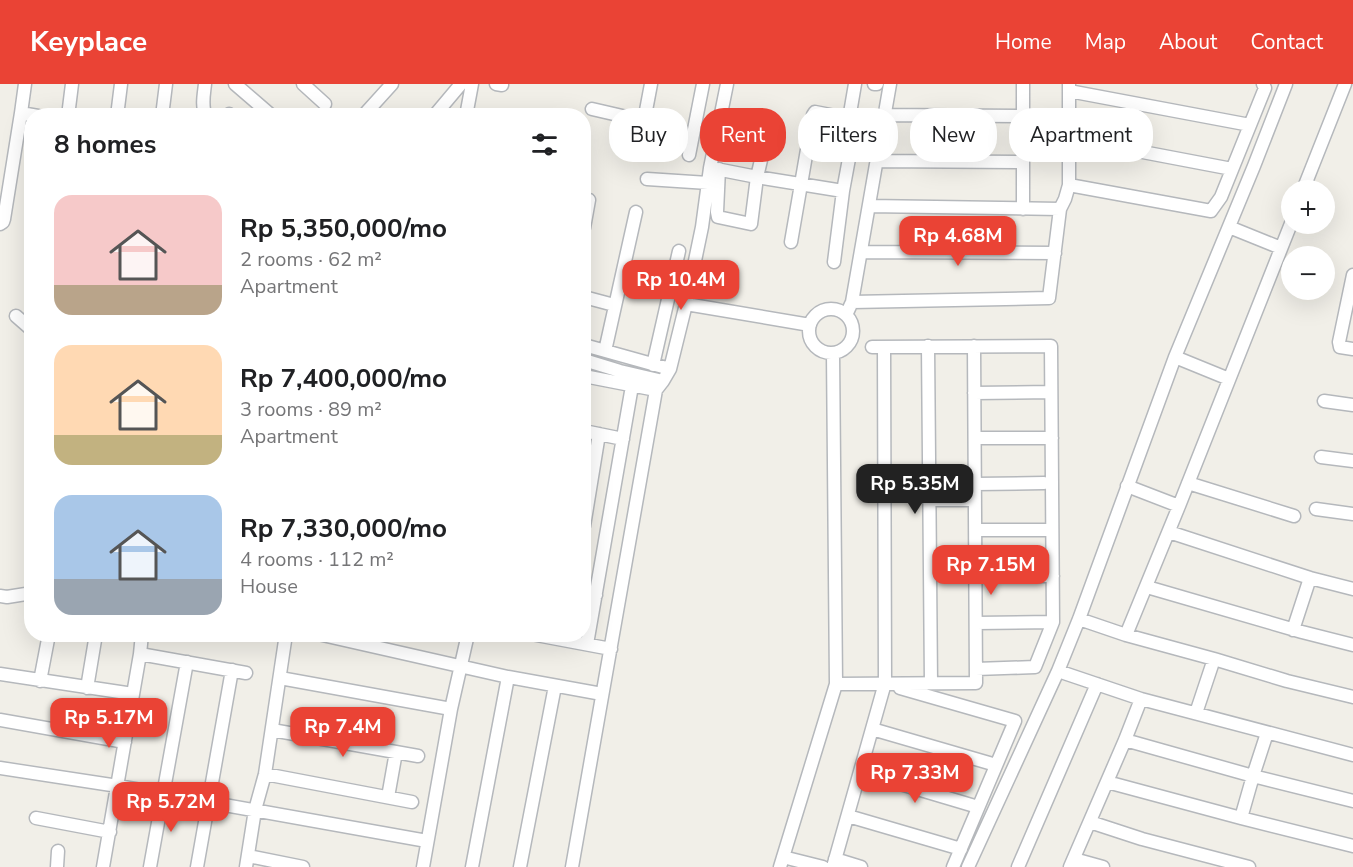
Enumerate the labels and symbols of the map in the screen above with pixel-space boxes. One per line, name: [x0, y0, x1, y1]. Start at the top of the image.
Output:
pin: Rp 4.68M: [896, 216, 1020, 267]
pin: Rp 10.4M: [619, 260, 743, 311]
pin: Rp 5.35M: [853, 464, 977, 515]
pin: Rp 7.15M: [929, 545, 1053, 596]
pin: Rp 5.17M: [47, 698, 171, 749]
pin: Rp 7.4M: [288, 707, 398, 758]
pin: Rp 7.33M: [853, 753, 977, 804]
pin: Rp 5.72M: [109, 782, 233, 833]

